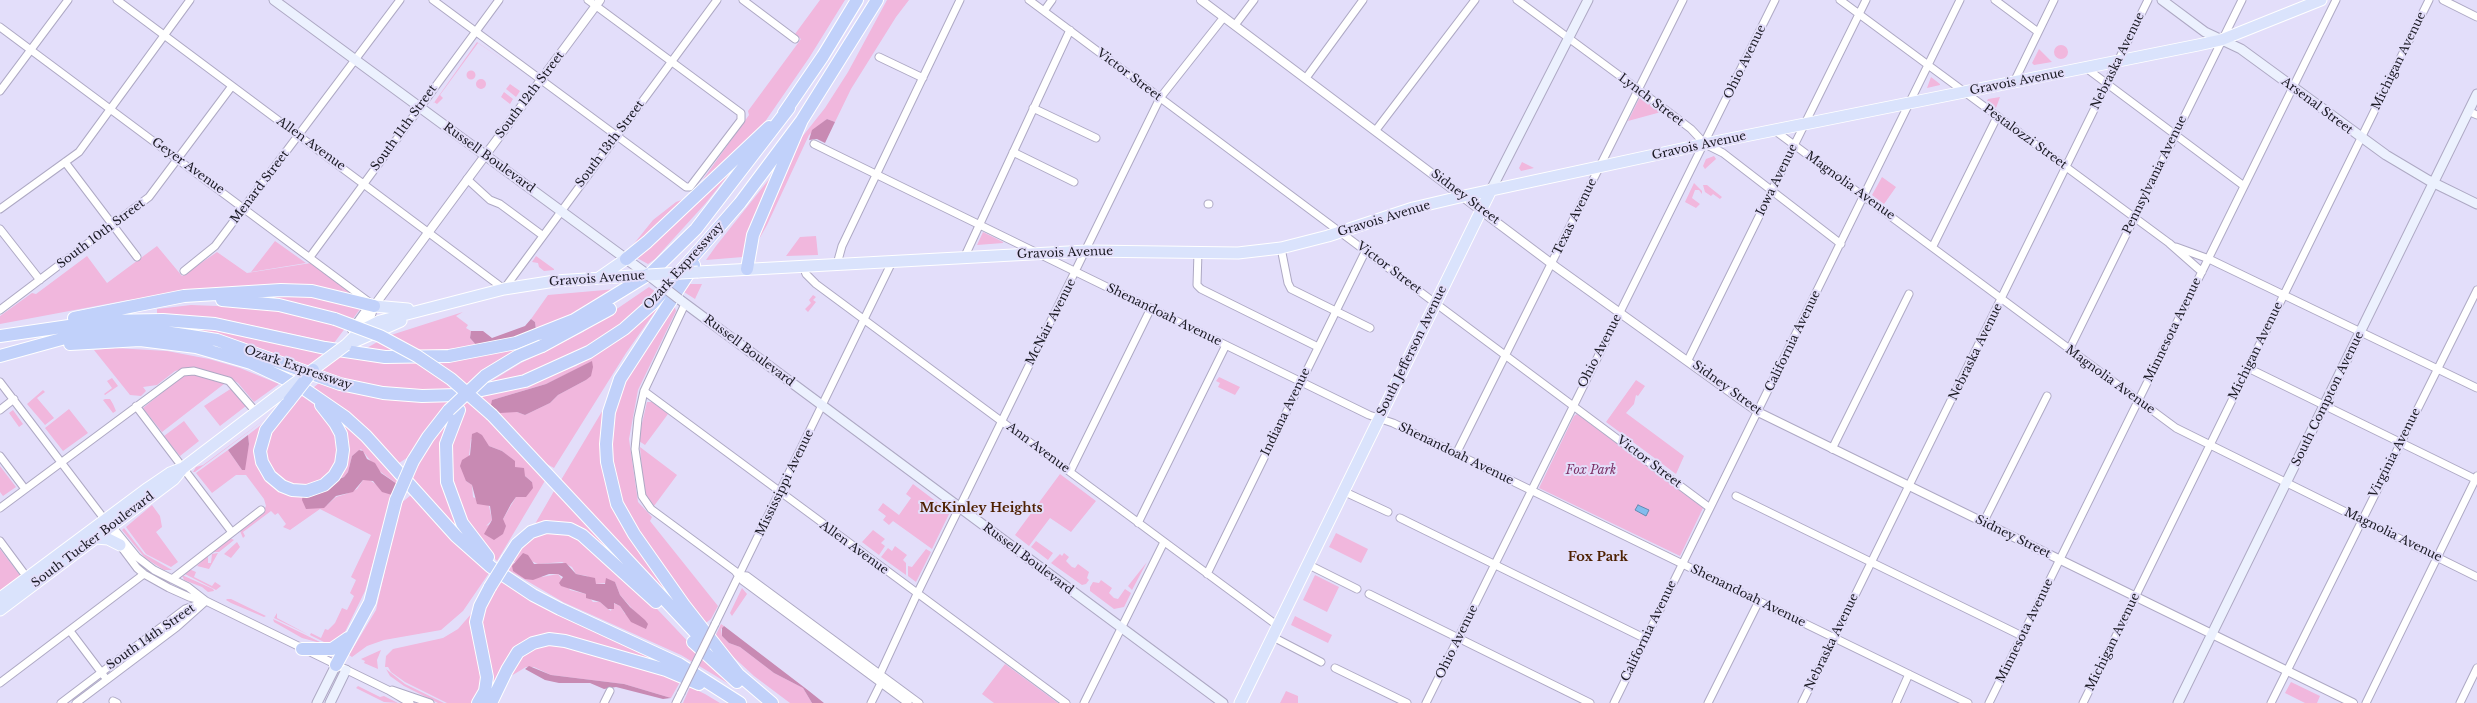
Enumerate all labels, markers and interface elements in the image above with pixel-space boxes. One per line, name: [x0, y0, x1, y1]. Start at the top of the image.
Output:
street label: Nebraska Avenue: [2088, 10, 2148, 112]
street label: Michigan Avenue: [2369, 10, 2429, 112]
street label: Ohio Avenue: [1721, 23, 1769, 101]
street label: Victor Street: [1094, 46, 1164, 104]
street label: South 12th Street: [493, 49, 567, 141]
street label: Gravois Avenue: [1968, 66, 2066, 98]
street label: Lynch Street: [1616, 71, 1686, 129]
street label: Arsenal Street: [2278, 74, 2356, 138]
street label: South 11th Street: [368, 82, 440, 174]
street label: South 13th Street: [573, 98, 647, 190]
street label: Pestalozzi Street: [1980, 102, 2070, 172]
street label: Pennsylvania Avenue: [2120, 113, 2190, 237]
street label: Allen Avenue: [274, 114, 348, 174]
street label: Russell Boulevard: [440, 120, 538, 196]
street label: Gravois Avenue: [1650, 129, 1748, 163]
street label: Geyer Avenue: [149, 135, 227, 197]
street label: Iowa Avenue: [1753, 142, 1801, 218]
street label: Menard Street: [228, 148, 292, 226]
street label: Magnolia Avenue: [1803, 149, 1897, 223]
street label: Sidney Street: [1428, 167, 1502, 227]
street label: Texas Avenue: [1550, 176, 1600, 258]
street label: South 10th Street: [54, 196, 148, 272]
street label: Gravois Avenue: [1336, 198, 1432, 240]
street label: Ozark Expressway: [641, 219, 727, 313]
street label: Victor Street: [1354, 239, 1424, 297]
street label: Gravois Avenue: [1017, 244, 1113, 262]
street label: Gravois Avenue: [549, 268, 645, 290]
street label: McNair Avenue: [1023, 276, 1079, 368]
street label: Minnesota Avenue: [2141, 276, 2205, 384]
street label: Shenandoah Avenue: [1104, 281, 1224, 349]
street label: South Jefferson Avenue: [1374, 284, 1450, 418]
street label: California Avenue: [1762, 288, 1824, 394]
street label: Michigan Avenue: [2226, 300, 2286, 402]
street label: Nebraska Avenue: [1946, 301, 2006, 403]
street label: Russell Boulevard: [701, 312, 797, 390]
street label: Ohio Avenue: [1575, 312, 1625, 390]
street label: South Compton Avenue: [2289, 329, 2367, 469]
street label: Ozark Expressway: [242, 343, 354, 393]
street label: Magnolia Avenue: [2063, 343, 2157, 417]
street label: Sidney Street: [1690, 358, 1764, 418]
street label: Indiana Avenue: [1258, 366, 1314, 458]
street label: Virginia Avenue: [2366, 406, 2424, 500]
street label: Ann Avenue: [1004, 420, 1072, 476]
street label: Shenandoah Avenue: [1396, 420, 1516, 488]
street label: Mississippi Avenue: [753, 427, 817, 539]
street label: Victor Street: [1614, 433, 1684, 491]
park label: Fox Park: [1566, 464, 1616, 478]
street label: South Tucker Boulevard: [29, 489, 157, 591]
district label: McKinley Heights: [919, 500, 1043, 516]
street label: Magnolia Avenue: [2342, 505, 2444, 565]
street label: Sidney Street: [1973, 513, 2053, 561]
street label: Allen Avenue: [817, 518, 891, 578]
street label: Russell Boulevard: [980, 520, 1076, 598]
district label: Fox Park: [1568, 549, 1628, 565]
street label: Shenandoah Avenue: [1688, 562, 1808, 630]
street label: Minnesota Avenue: [1993, 577, 2057, 685]
street label: California Avenue: [1618, 578, 1680, 684]
street label: Nebraska Avenue: [1802, 591, 1862, 693]
street label: Michigan Avenue: [2083, 591, 2143, 693]
street label: South 14th Street: [104, 601, 198, 673]
street label: Ohio Avenue: [1433, 603, 1481, 681]

